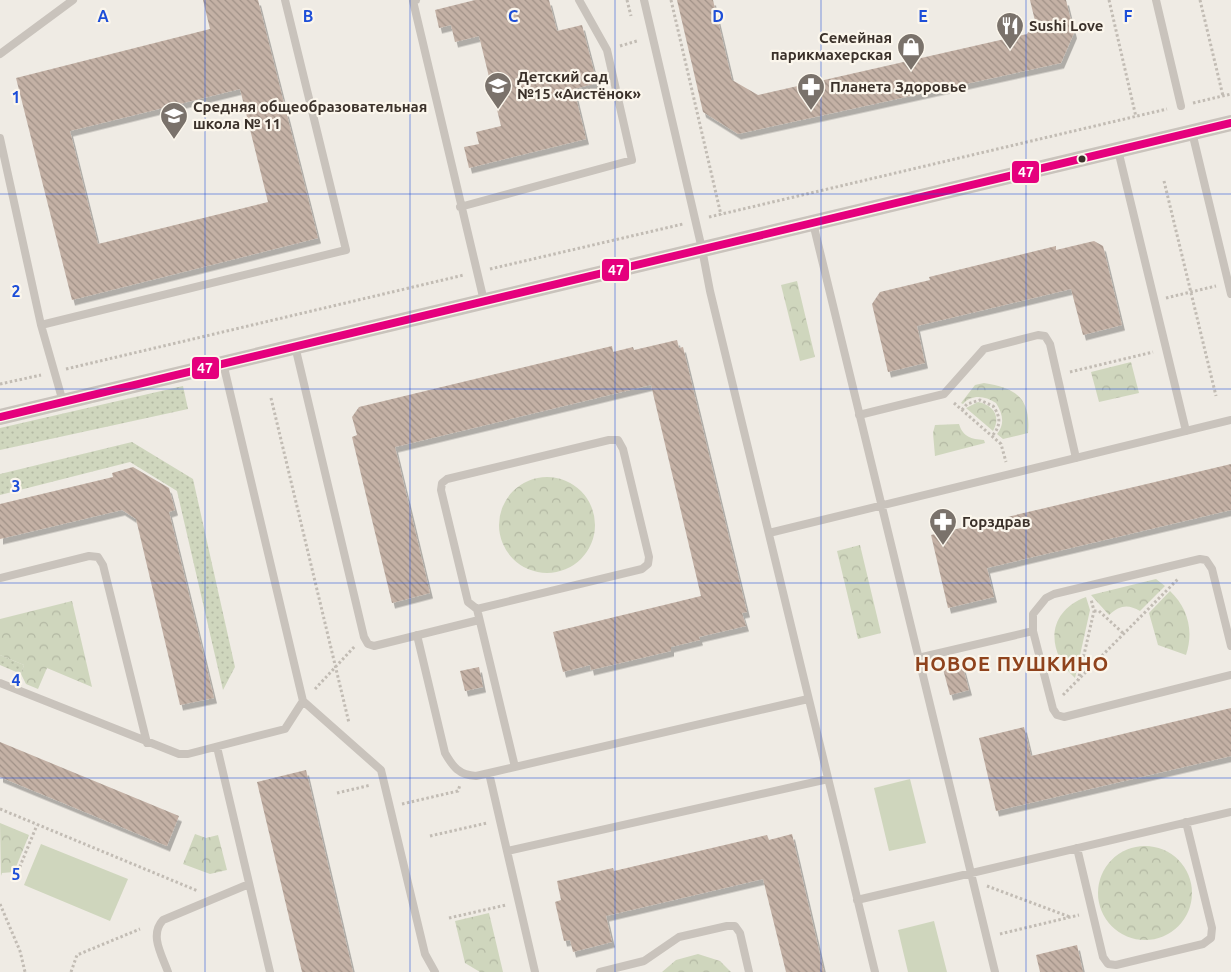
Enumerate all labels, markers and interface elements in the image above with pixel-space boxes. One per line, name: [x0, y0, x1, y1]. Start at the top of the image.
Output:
text: A: [97, 7, 109, 25]
text: B: [303, 7, 313, 25]
text: C: [508, 7, 518, 25]
text: D: [712, 7, 724, 25]
text: E: [918, 7, 928, 25]
text: F: [1124, 7, 1133, 25]
restaurant icon: Sushi Love: [995, 11, 1025, 50]
place label: Sushi Love: [1029, 17, 1104, 34]
place label: Семейная парикмахерская: [771, 29, 892, 63]
shop icon: Семейная парикмахерская: [896, 32, 926, 71]
place label: Детский сад №15 «Аистёнок»: [517, 68, 642, 102]
school or university icon: Детский сад №15 «Аистёнок»: [483, 71, 513, 110]
pharmacy icon: Планета Здоровье: [796, 72, 826, 111]
place label: Планета Здоровье: [830, 78, 967, 95]
text: 1: [11, 88, 21, 106]
place label: Средняя общеобразовательная школа № 11: [193, 98, 427, 132]
school or university icon: Средняя общеобразовательная школа № 11: [159, 101, 189, 140]
unlabelled marker: [1077, 154, 1087, 164]
line badge: 47: [1011, 160, 1040, 184]
text: 47: [1018, 164, 1034, 180]
line badge: 47: [601, 258, 630, 282]
text: 47: [608, 262, 624, 278]
text: 2: [11, 282, 21, 300]
line badge: 47: [191, 356, 220, 380]
text: 47: [197, 360, 213, 376]
text: 3: [11, 477, 21, 495]
pharmacy icon: Горздрав: [928, 507, 958, 546]
place label: Горздрав: [962, 513, 1031, 530]
district label: НОВОЕ ПУШКИНО: [915, 652, 1109, 675]
text: 4: [11, 671, 21, 689]
text: 5: [11, 865, 21, 883]

